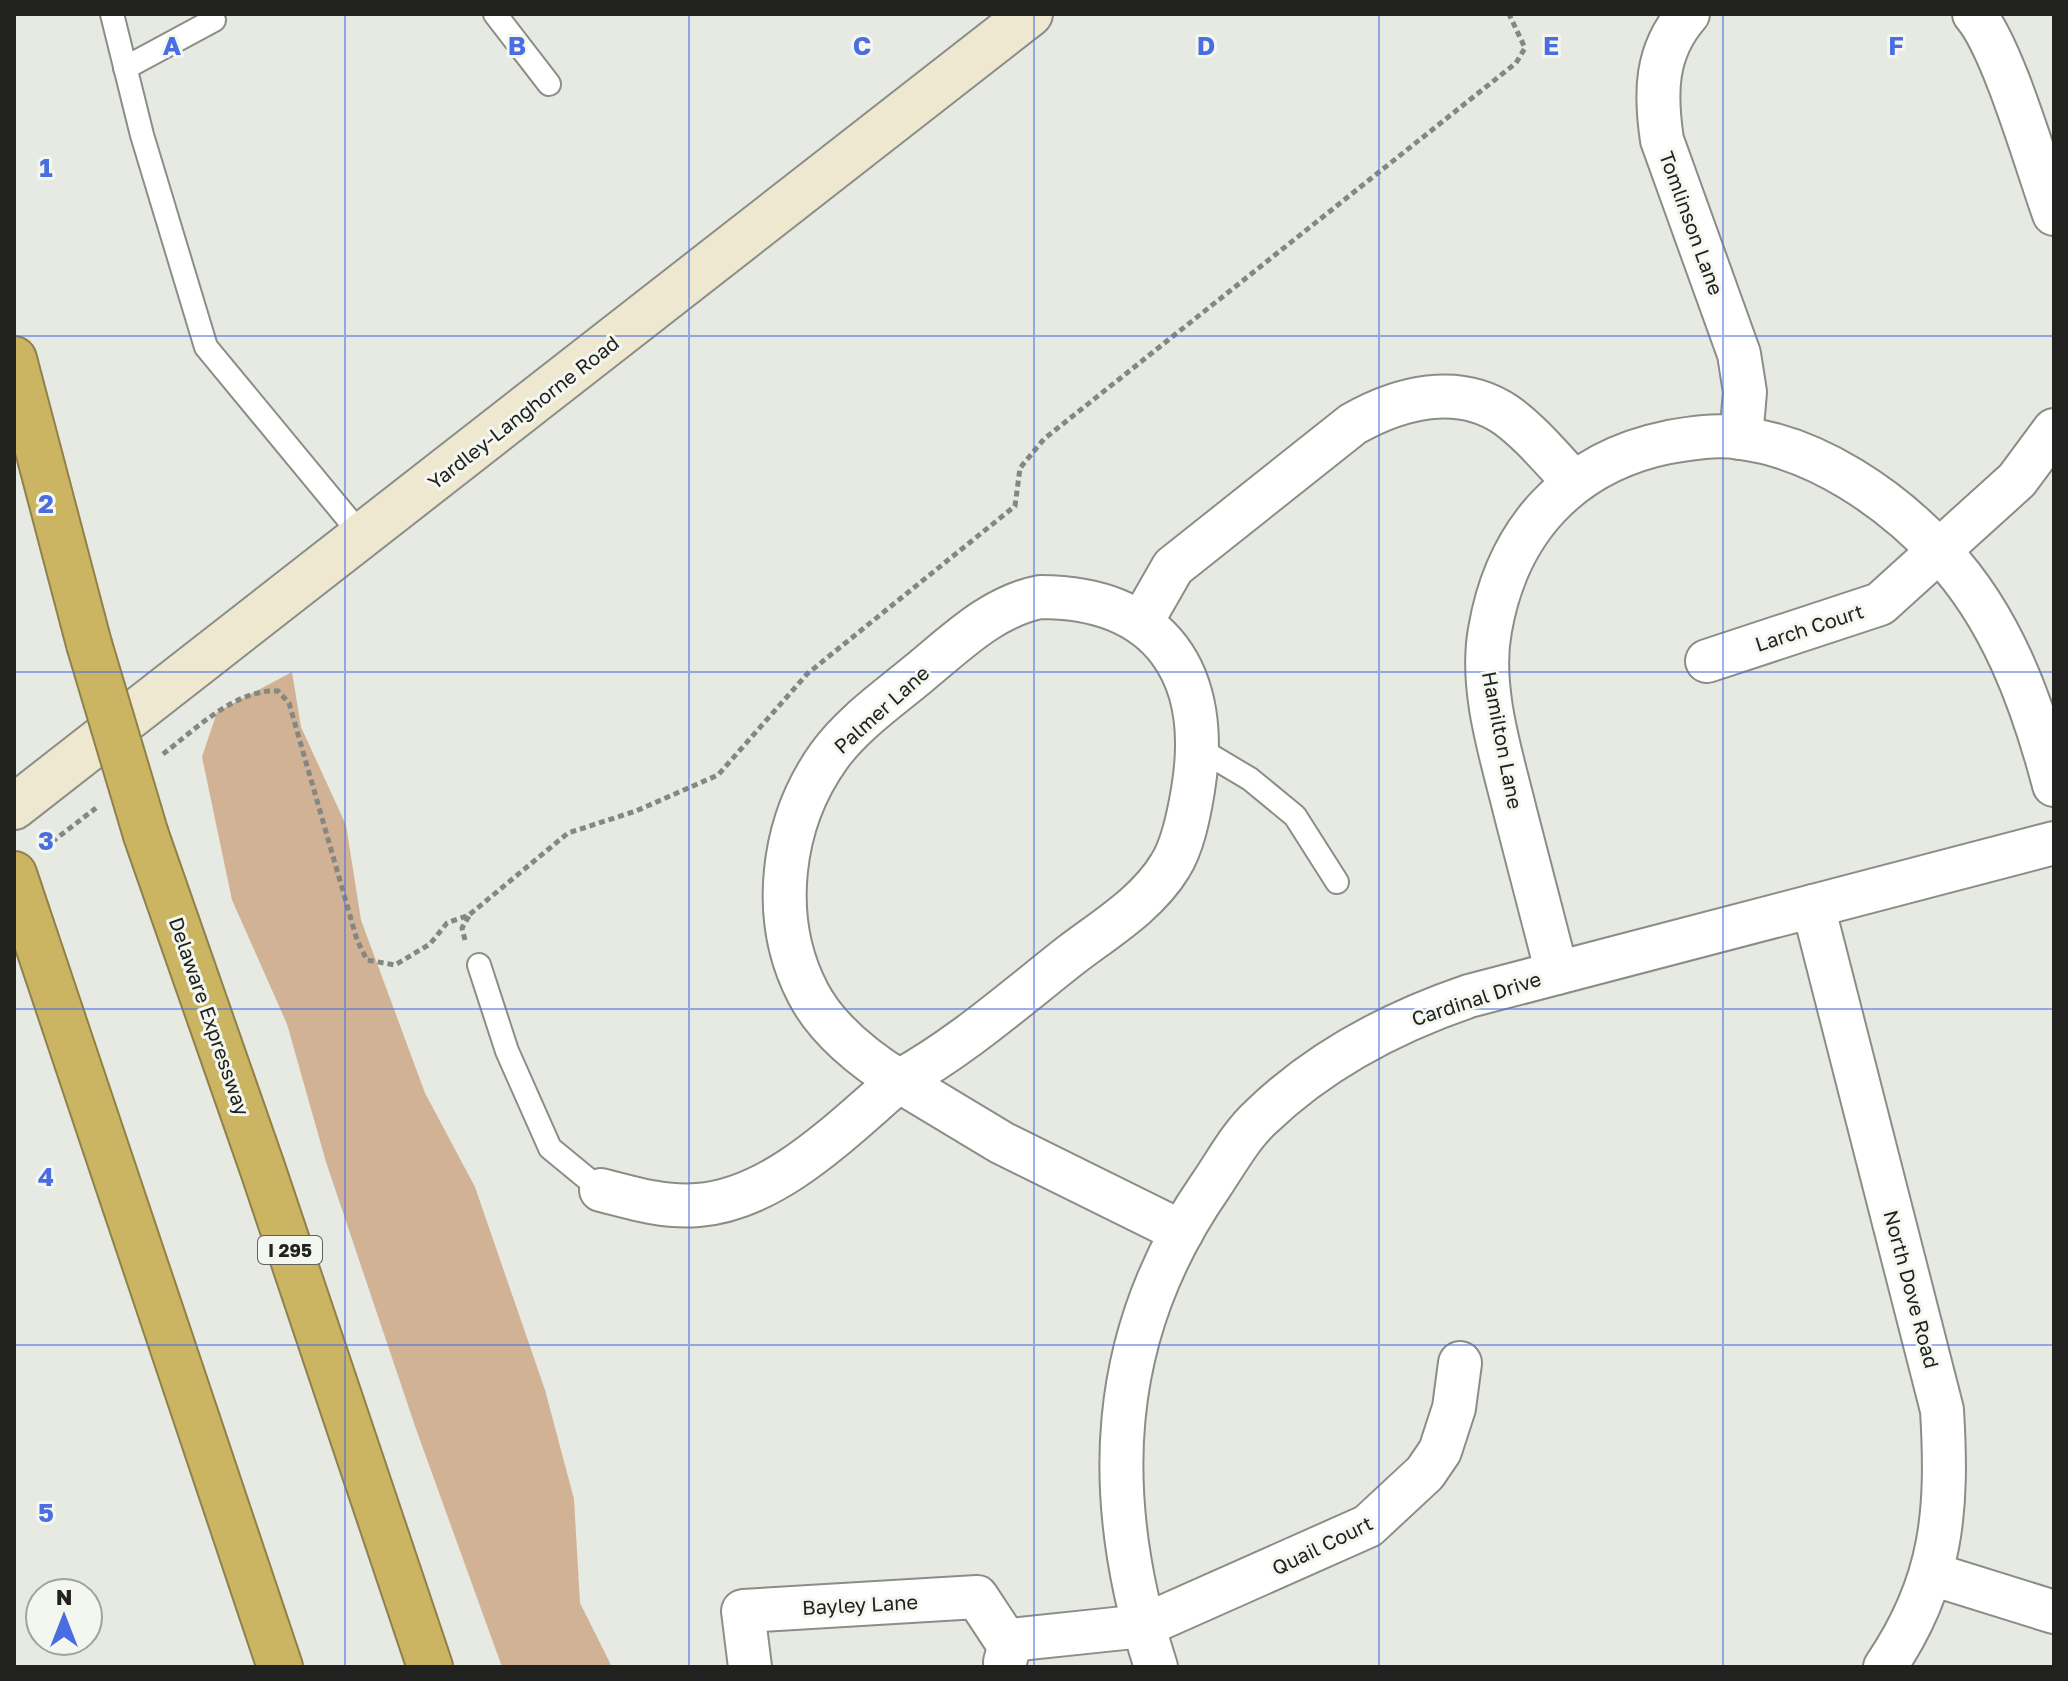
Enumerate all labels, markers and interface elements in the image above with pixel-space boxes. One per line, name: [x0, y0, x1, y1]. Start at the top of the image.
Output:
text: A: [163, 30, 182, 61]
text: B: [508, 30, 526, 61]
text: C: [853, 30, 871, 61]
text: D: [1197, 30, 1215, 61]
text: E: [1543, 30, 1559, 61]
text: F: [1888, 30, 1904, 61]
street label: Tomlinson Lane: [1655, 148, 1729, 298]
text: 1: [39, 152, 53, 183]
street label: Yardley-Langhorne Road: [423, 330, 623, 494]
text: 2: [38, 488, 54, 519]
street label: Larch Court: [1752, 598, 1866, 656]
street label: Palmer Lane: [829, 660, 933, 758]
street label: Hamilton Lane: [1478, 669, 1528, 811]
text: 3: [38, 825, 54, 856]
street label: Delaware Expressway: [165, 914, 255, 1118]
street label: Cardinal Drive: [1408, 966, 1544, 1030]
text: 4: [38, 1161, 54, 1192]
street label: North Dove Road: [1879, 1207, 1945, 1371]
road number: I 295: [258, 1236, 322, 1264]
text: 5: [38, 1497, 54, 1528]
street label: Quail Court: [1268, 1510, 1376, 1580]
north arrow: [24, 1577, 104, 1657]
text: N: [56, 1583, 72, 1610]
street label: Bayley Lane: [801, 1589, 919, 1619]

